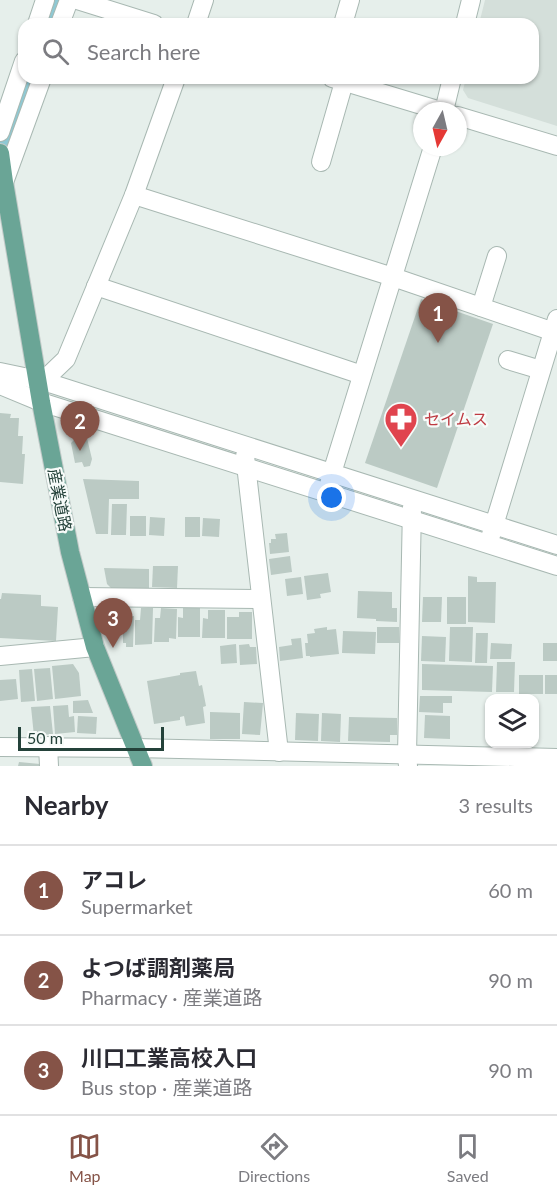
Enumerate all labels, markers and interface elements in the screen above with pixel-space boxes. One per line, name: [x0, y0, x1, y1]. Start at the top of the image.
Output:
search box: [18, 18, 539, 84]
icon: search: [39, 35, 72, 68]
text: Search here: [87, 38, 200, 65]
north arrow: [413, 102, 467, 156]
pin: 1: [418, 294, 458, 343]
pharmacy icon: セイムス: [383, 401, 419, 448]
pin: 2: [60, 402, 100, 451]
place label: セイムス: [424, 409, 488, 428]
street label: 産業道路: [45, 467, 76, 533]
your location: [317, 483, 346, 512]
pin: 3: [94, 598, 132, 648]
map controls: [485, 694, 539, 748]
button: layers: [485, 694, 539, 748]
scale bar: [18, 724, 164, 752]
text: 50 m: [27, 728, 63, 747]
text: Nearby: [24, 789, 109, 821]
text: 3 results: [458, 793, 533, 817]
text: アコレ: [81, 866, 147, 893]
text: 1: [38, 878, 49, 902]
text: 60 m: [488, 878, 533, 902]
text: Supermarket: [81, 894, 193, 918]
text: よつば調剤薬局: [81, 954, 235, 981]
text: 2: [38, 968, 49, 992]
text: 90 m: [488, 968, 533, 992]
text: Pharmacy · 産業道路: [81, 985, 263, 1009]
text: 川口工業高校入口: [81, 1044, 257, 1071]
text: 3: [38, 1058, 49, 1082]
text: 90 m: [488, 1058, 533, 1082]
text: Bus stop · 産業道路: [81, 1075, 252, 1099]
tab: Map: [68, 1130, 101, 1185]
tab: Directions: [238, 1130, 310, 1185]
tab: Saved: [447, 1130, 489, 1185]

